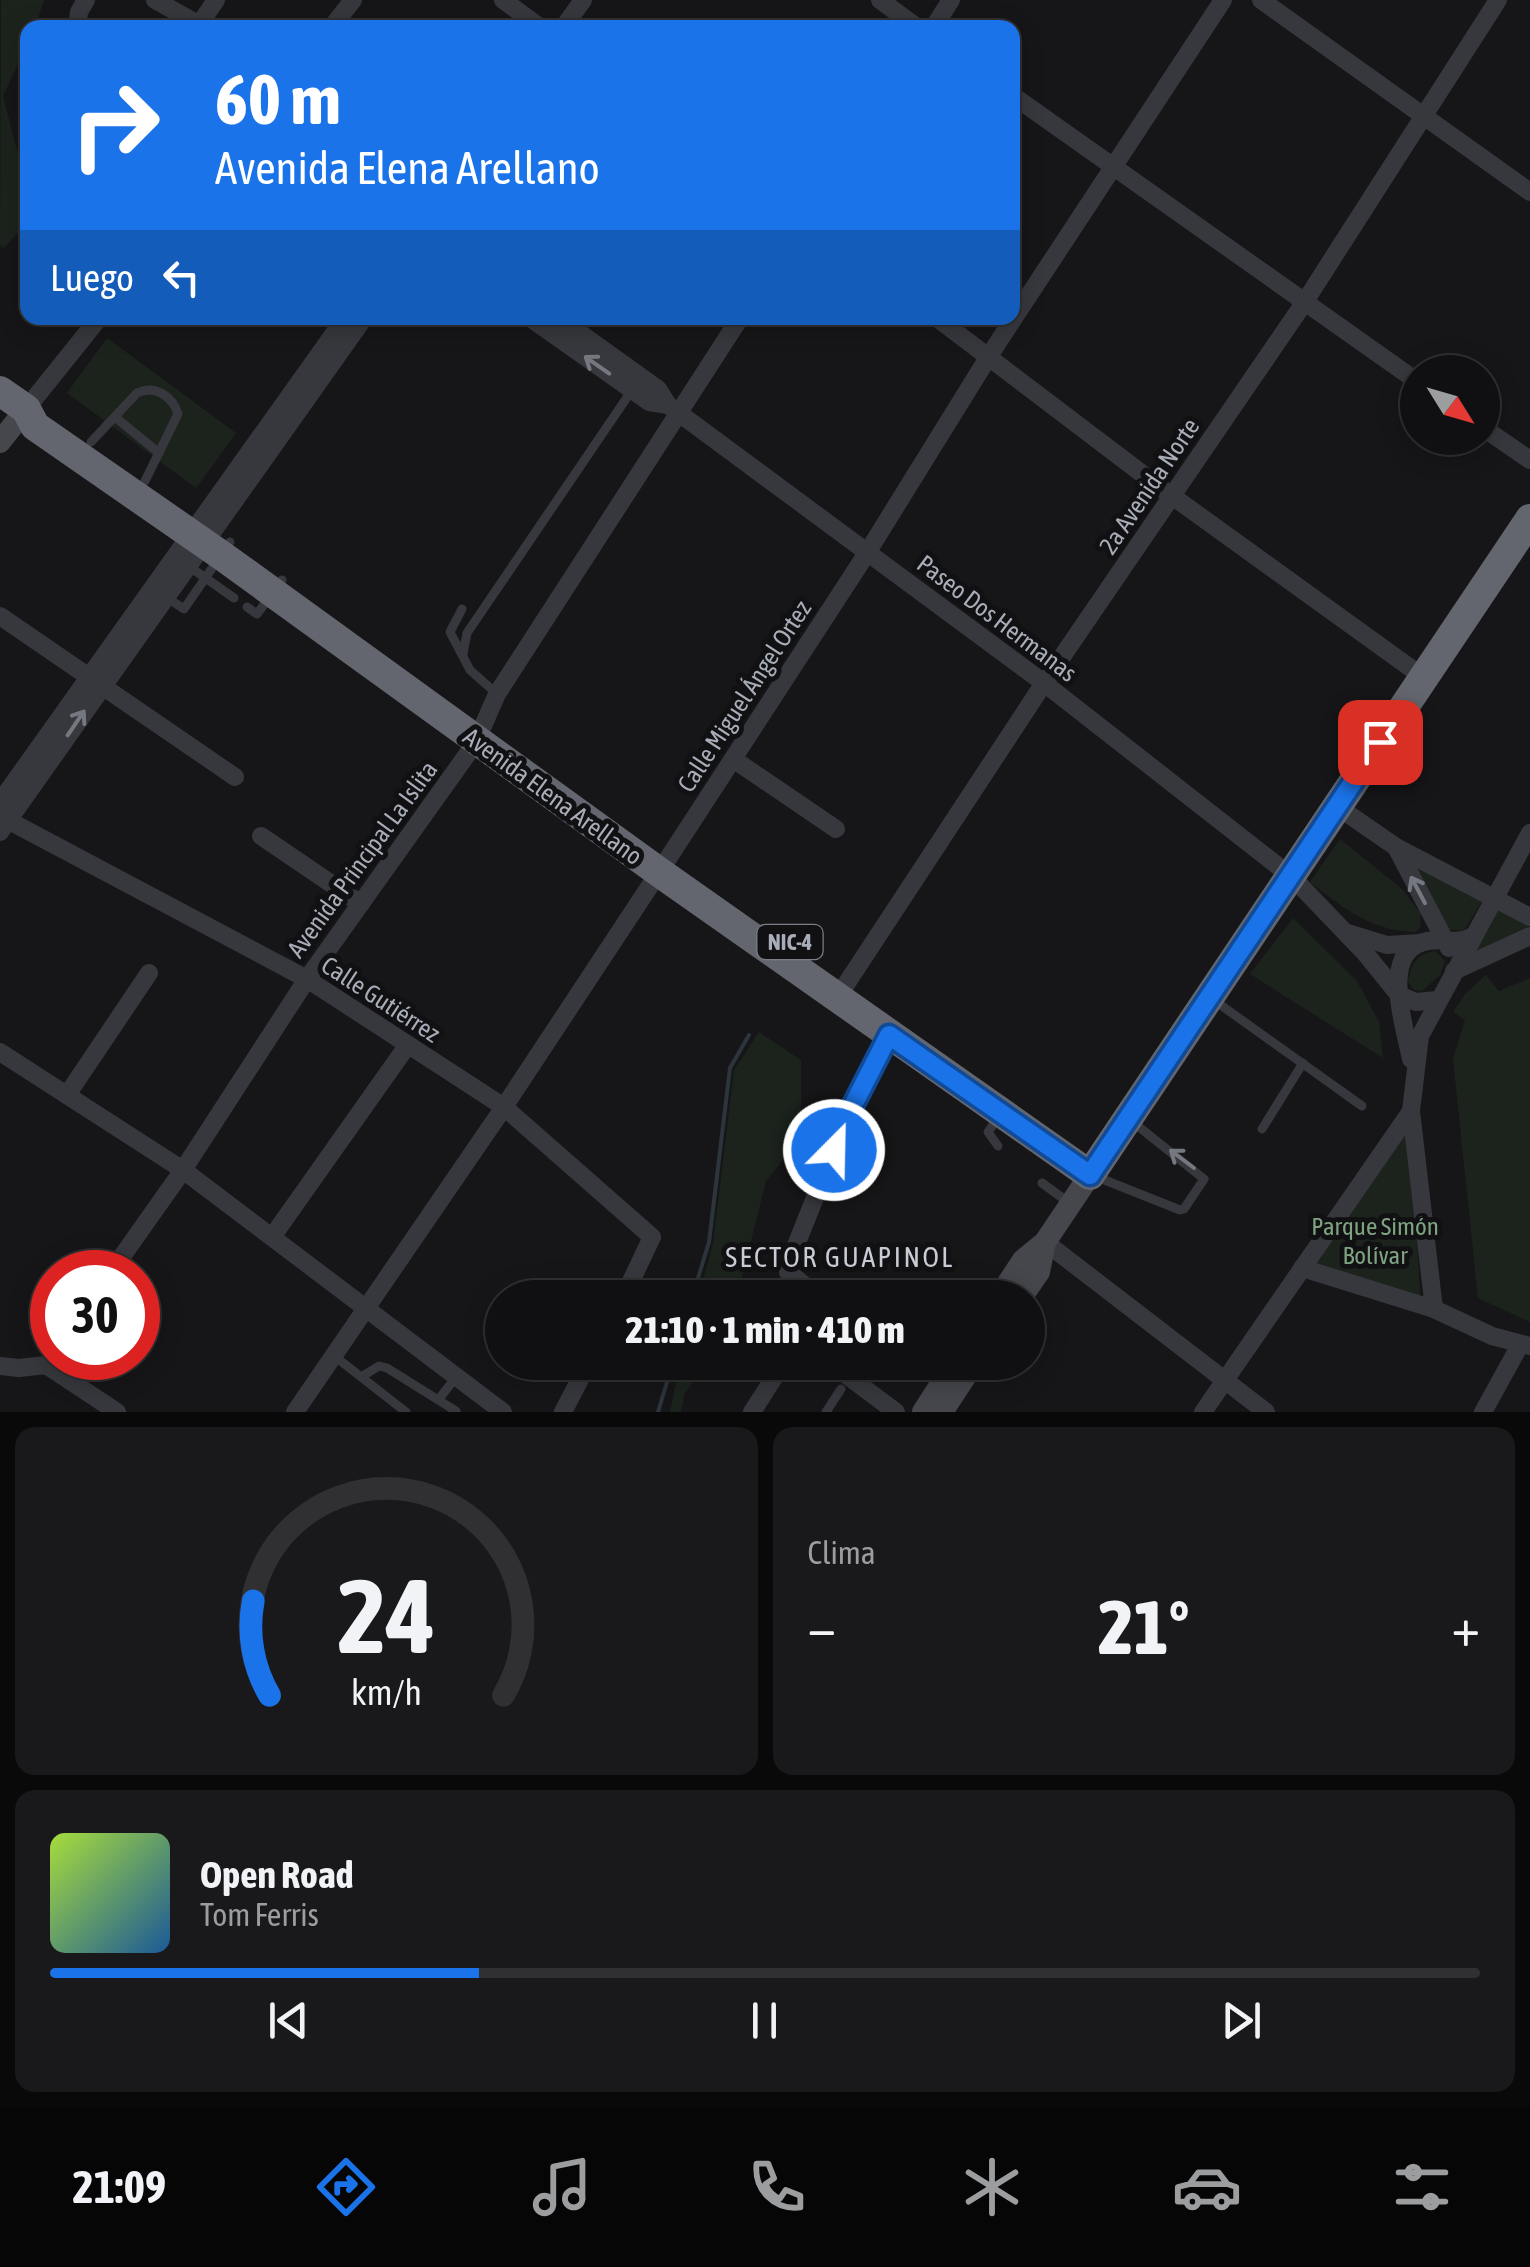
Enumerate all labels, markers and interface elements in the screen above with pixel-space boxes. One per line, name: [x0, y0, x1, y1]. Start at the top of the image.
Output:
text: 60 m: [215, 59, 341, 139]
icon: right: [50, 60, 180, 190]
text: Avenida Elena Arellano: [215, 142, 600, 194]
icon: left: [154, 250, 209, 305]
text: Luego: [50, 256, 134, 299]
one-way arrow: [584, 355, 611, 376]
north arrow: [1400, 355, 1500, 455]
map controls: [1400, 355, 1500, 455]
street label: 2a Avenida Norte: [1093, 413, 1205, 559]
street label: Paseo Dos Hermanas: [912, 549, 1082, 687]
street label: Calle Miguel Ángel Ortez: [672, 595, 816, 797]
pin: [1338, 700, 1423, 785]
one-way arrow: [65, 710, 86, 737]
icon: arrive: [1353, 715, 1408, 770]
street label: Avenida Elena Arellano: [458, 722, 648, 870]
street label: Avenida Principal La Islita: [281, 755, 443, 963]
one-way arrow: [1408, 876, 1427, 906]
road number: NIC-4: [758, 925, 822, 959]
street label: Calle Gutiérrez: [317, 950, 445, 1048]
position arrow: [782, 1098, 886, 1202]
one-way arrow: [1169, 1149, 1195, 1171]
park label: Parque Simón Bolívar: [1311, 1212, 1439, 1269]
district label: SECTOR GUAPINOL: [725, 1241, 955, 1273]
speed limit sign: 30: [30, 1250, 160, 1380]
text: 21:10 · 1 min · 410 m: [625, 1308, 905, 1351]
text: Clima: [808, 1534, 876, 1571]
text: 24: [337, 1556, 435, 1675]
text: 21°: [1098, 1584, 1189, 1670]
text: −: [808, 1595, 836, 1658]
text: +: [1451, 1595, 1480, 1658]
text: km/h: [351, 1672, 422, 1713]
text: Open Road: [200, 1853, 354, 1896]
text: Tom Ferris: [200, 1896, 319, 1933]
icon: previous: [261, 1993, 316, 2048]
icon: pause: [737, 1993, 792, 2048]
icon: next: [1214, 1993, 1269, 2048]
icon: directions: [311, 2152, 381, 2222]
icon: music: [527, 2152, 597, 2222]
icon: phone: [742, 2152, 812, 2222]
icon: climate: [957, 2152, 1027, 2222]
icon: car: [1172, 2152, 1242, 2222]
icon: filters: [1387, 2152, 1457, 2222]
text: 21:09: [73, 2161, 166, 2213]

